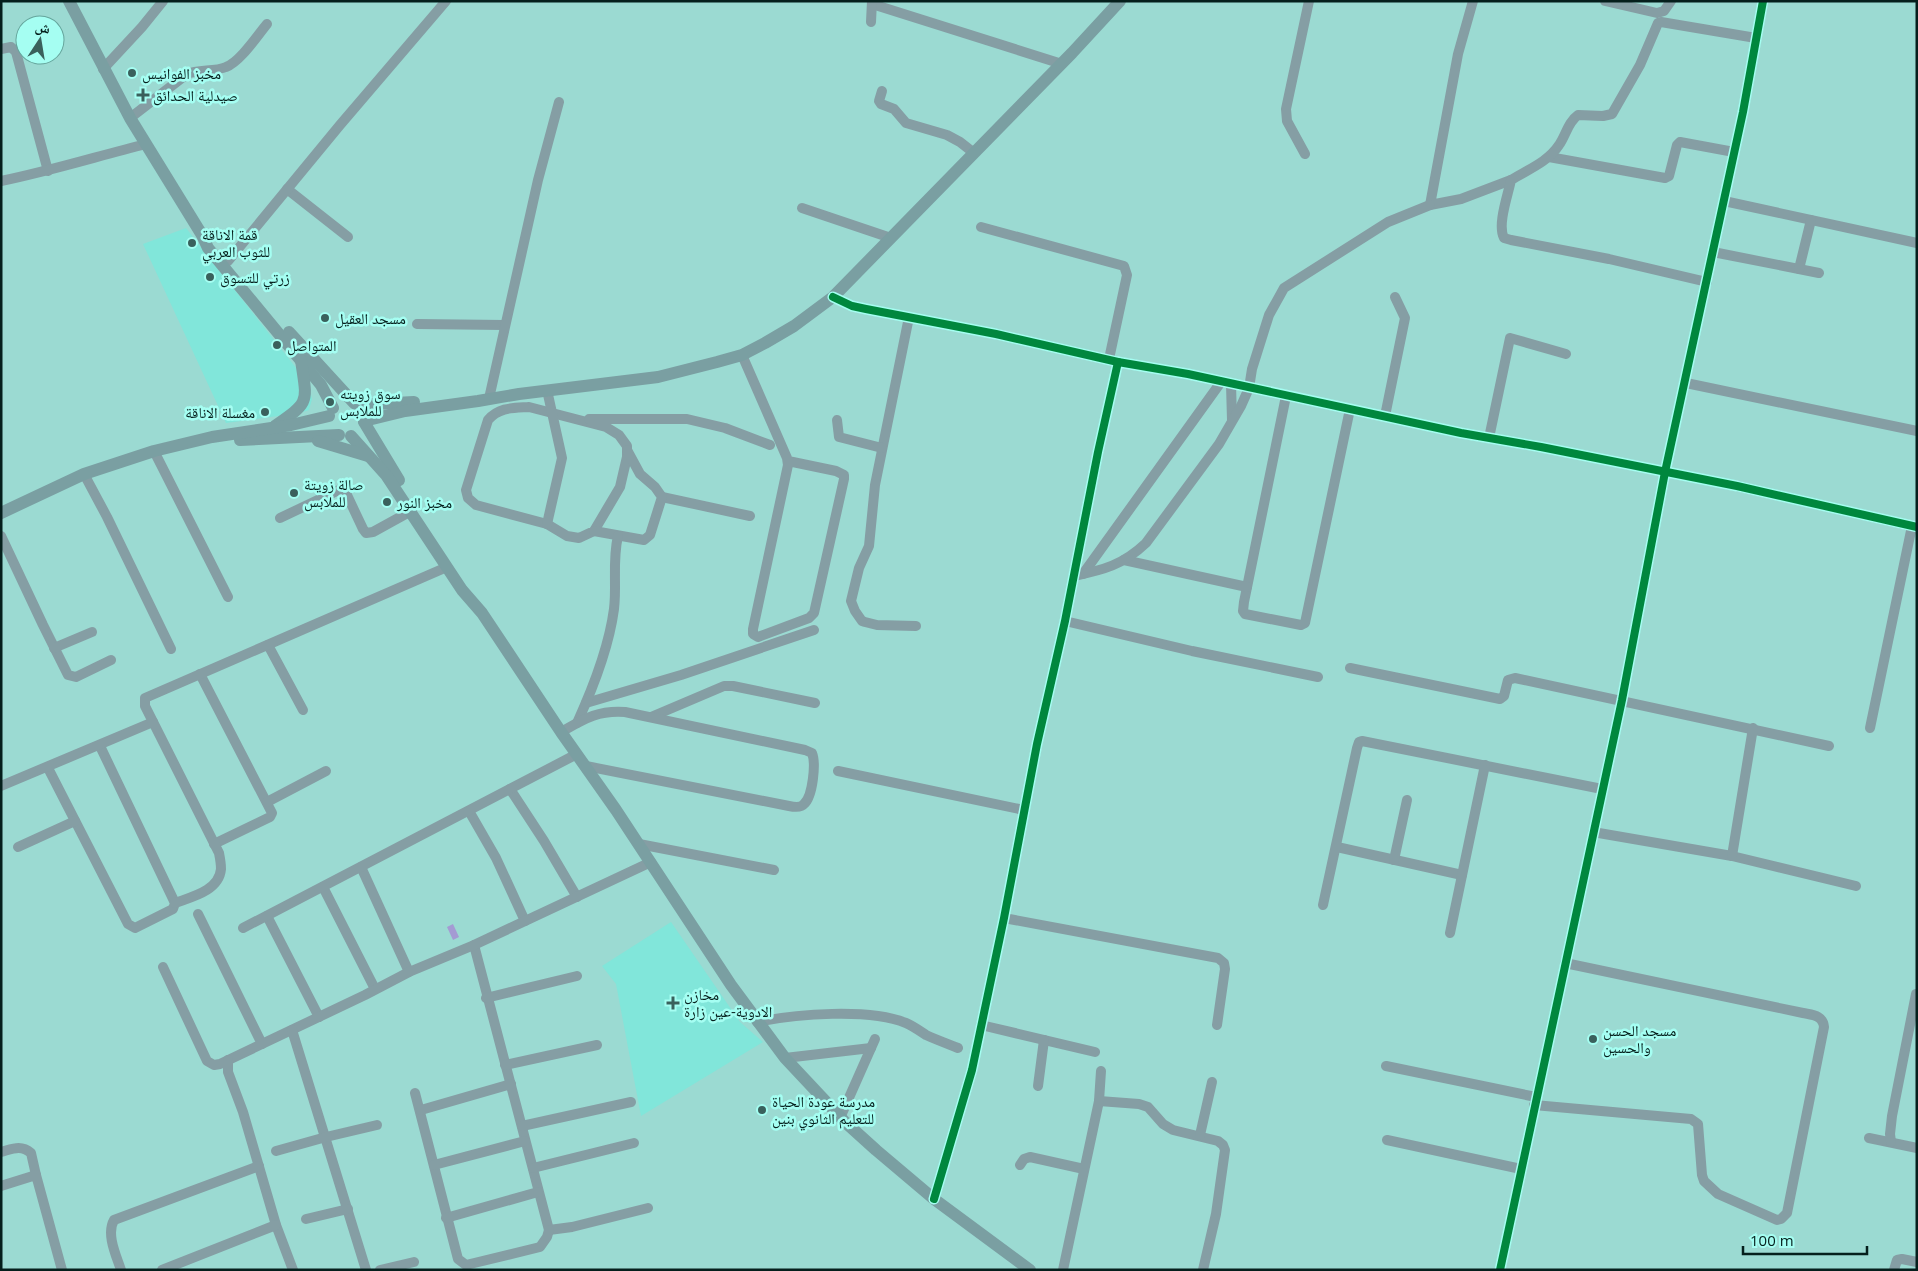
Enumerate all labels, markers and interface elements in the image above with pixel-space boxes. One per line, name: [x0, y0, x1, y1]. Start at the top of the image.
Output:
north arrow: [15, 15, 65, 65]
text: ش: [34, 16, 52, 38]
place label: مخبز الفوانيس: [142, 63, 221, 84]
marker: مخبز الفوانيس: [126, 67, 138, 79]
place label: صيدلية الحدائق: [153, 85, 238, 106]
marker: صيدلية الحدائق: [137, 89, 149, 101]
place label: قمة الاناقة للثوب العربي: [202, 224, 270, 264]
marker: قمة الاناقة للثوب العربي: [186, 237, 198, 249]
place label: زرتي للتسوق: [220, 267, 290, 290]
marker: زرتي للتسوق: [204, 271, 216, 283]
place label: مسجد العقيل: [335, 308, 406, 329]
marker: مسجد العقيل: [319, 312, 331, 324]
place label: المتواصل: [287, 335, 337, 356]
marker: المتواصل: [271, 339, 283, 351]
place label: سوق زويته للملابس: [340, 383, 401, 421]
marker: سوق زويته للملابس: [324, 396, 336, 408]
place label: مغسلة الاناقة: [185, 402, 255, 422]
marker: مغسلة الاناقة: [259, 406, 271, 418]
place label: صالة زويتة للملابس: [304, 474, 364, 512]
marker: صالة زويتة للملابس: [288, 487, 300, 499]
place label: مخبز النور: [396, 492, 452, 512]
marker: مخبز النور: [381, 496, 393, 508]
place label: مخازن الادوية-عين زارة: [684, 984, 772, 1022]
marker: مخازن الادوية-عين زارة: [666, 996, 680, 1010]
place label: مسجد الحسن والحسين: [1603, 1020, 1676, 1058]
marker: مسجد الحسن والحسين: [1587, 1033, 1599, 1045]
place label: مدرسة عودة الحياة للتعليم الثانوي بنين: [772, 1091, 875, 1131]
marker: مدرسة عودة الحياة للتعليم الثانوي بنين: [756, 1104, 768, 1116]
scale bar: [1743, 1224, 1867, 1256]
text: 100 m: [1750, 1230, 1794, 1250]

